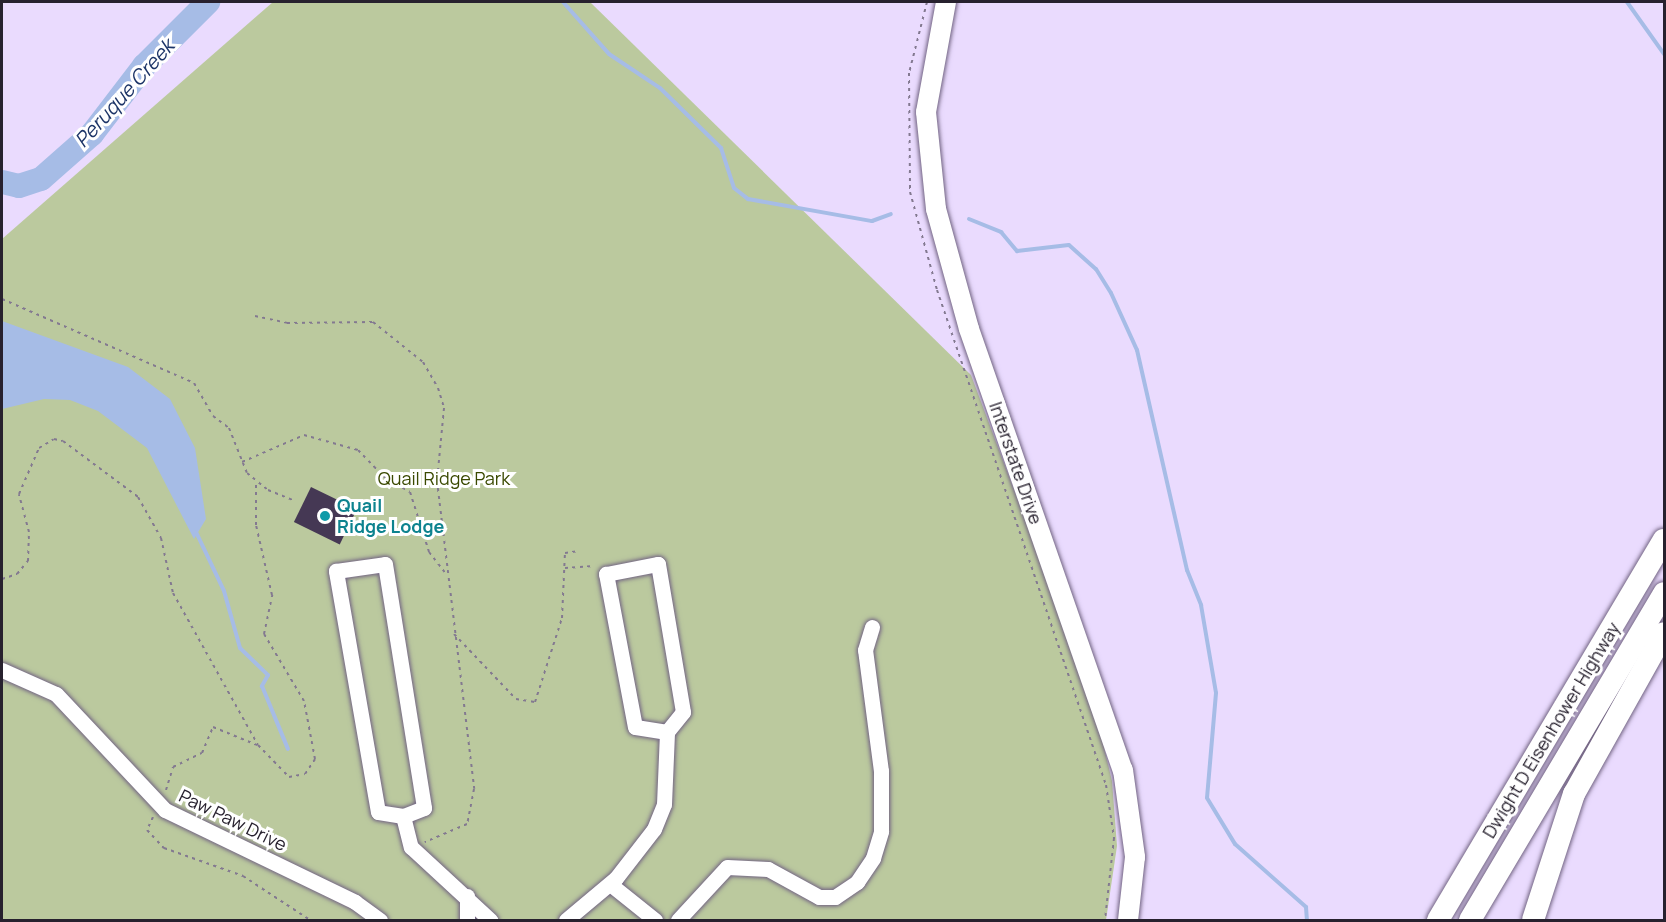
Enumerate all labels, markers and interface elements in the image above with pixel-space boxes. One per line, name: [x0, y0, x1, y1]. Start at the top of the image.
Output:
water label: Peruque Creek: [69, 34, 179, 152]
street label: Interstate Drive: [985, 399, 1047, 527]
park label: Quail Ridge Park: [378, 467, 510, 489]
place label: Quail Ridge Lodge: [337, 495, 444, 538]
marker: Quail Ridge Lodge: [318, 509, 332, 523]
street label: Dwight D Eisenhower Highway: [1478, 618, 1624, 842]
street label: Paw Paw Drive: [176, 785, 290, 855]

